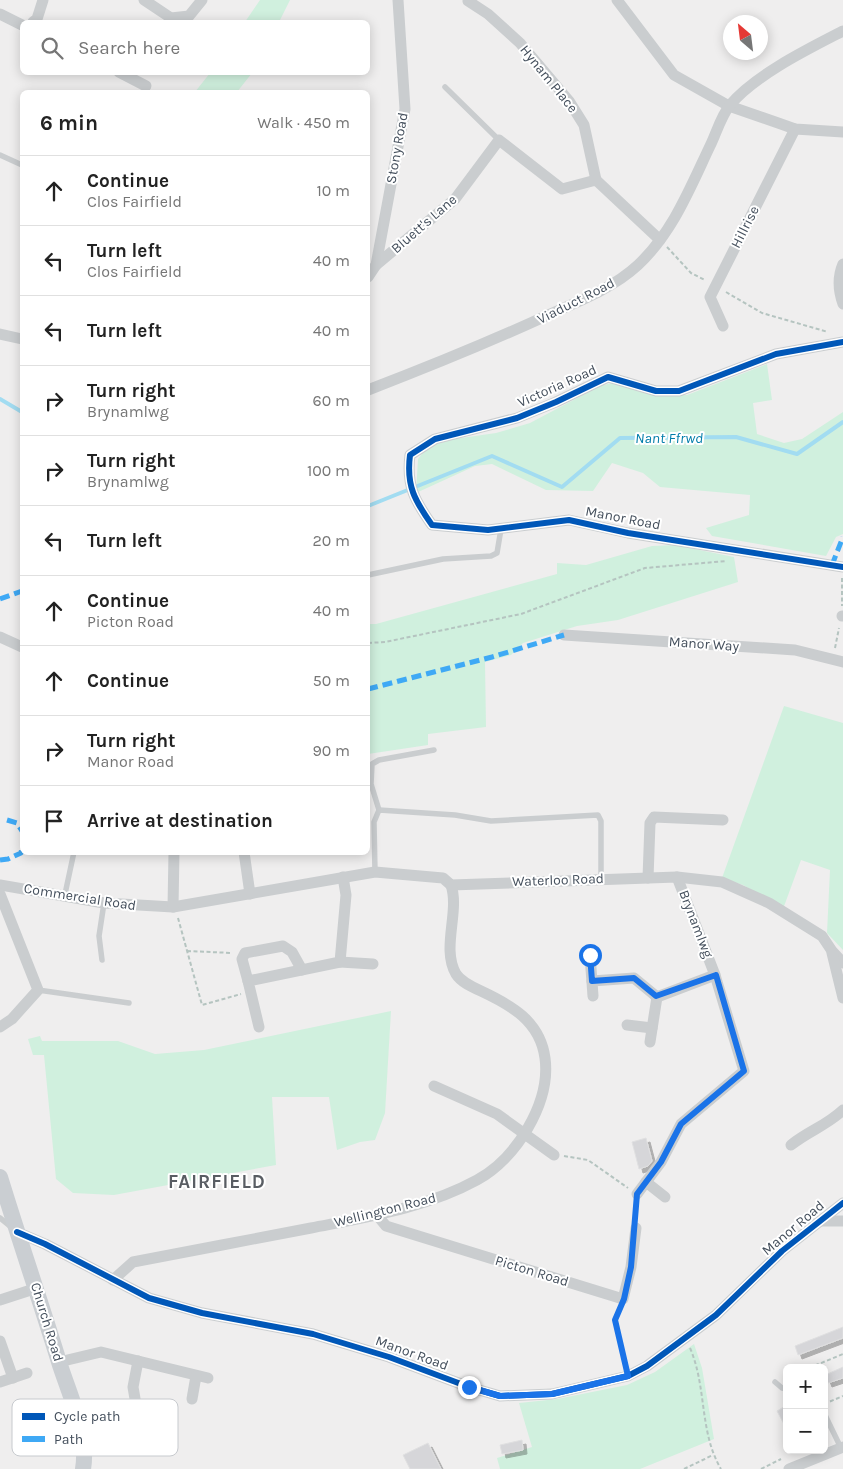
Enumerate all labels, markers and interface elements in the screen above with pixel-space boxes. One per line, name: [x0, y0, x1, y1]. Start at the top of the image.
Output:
north arrow: [723, 15, 768, 60]
search box: [20, 20, 370, 75]
icon: search: [38, 34, 66, 62]
text: Search here: [78, 37, 180, 59]
street label: Hynam Place: [517, 42, 581, 116]
text: 6 min: [40, 111, 98, 135]
street label: Stony Road: [382, 111, 412, 185]
text: Walk · 450 m: [257, 113, 350, 132]
text: Continue: [87, 170, 169, 192]
icon: ahead: [40, 177, 68, 205]
text: 10 m: [316, 181, 350, 200]
street label: Bluett's Lane: [388, 191, 460, 257]
text: Clos Fairfield: [87, 192, 182, 211]
street label: Hillrise: [727, 203, 763, 251]
text: Turn left: [87, 240, 162, 262]
icon: left: [40, 247, 68, 275]
text: 40 m: [313, 251, 350, 270]
text: Clos Fairfield: [87, 262, 182, 281]
street label: Viaduct Road: [534, 274, 618, 328]
icon: left: [40, 317, 68, 345]
text: Turn left: [87, 320, 162, 342]
text: 40 m: [313, 321, 350, 340]
street label: Victoria Road: [515, 361, 599, 411]
text: Turn right: [87, 380, 176, 402]
icon: right: [40, 387, 68, 415]
text: 60 m: [313, 391, 350, 410]
text: Brynamlwg: [87, 402, 169, 421]
water label: Nant Ffrwd: [635, 429, 703, 447]
text: Turn right: [87, 450, 176, 472]
icon: right: [40, 457, 68, 485]
text: 100 m: [307, 461, 350, 480]
text: Brynamlwg: [87, 472, 169, 491]
street label: Manor Road: [584, 502, 662, 534]
icon: left: [40, 527, 68, 555]
text: Turn left: [87, 530, 162, 552]
text: 20 m: [312, 531, 350, 550]
text: Continue: [87, 590, 169, 612]
icon: ahead: [40, 597, 68, 625]
text: 40 m: [313, 601, 350, 620]
text: Picton Road: [87, 612, 174, 631]
street label: Manor Way: [668, 633, 740, 655]
icon: ahead: [40, 667, 68, 695]
text: Continue: [87, 670, 169, 692]
text: 50 m: [313, 671, 350, 690]
text: Turn right: [87, 730, 176, 752]
icon: right: [40, 737, 68, 765]
text: 90 m: [312, 741, 350, 760]
text: Manor Road: [87, 752, 174, 771]
icon: arrive: [40, 807, 68, 835]
text: Arrive at destination: [87, 810, 273, 832]
street label: Waterloo Road: [512, 870, 604, 890]
street label: Commercial Road: [23, 880, 137, 914]
street label: Brynamlwg: [675, 888, 717, 961]
route start: [579, 944, 602, 967]
district label: FAIRFIELD: [168, 1171, 266, 1193]
street label: Wellington Road: [332, 1189, 438, 1231]
street label: Manor Road: [758, 1197, 828, 1259]
street label: Picton Road: [493, 1252, 571, 1290]
street label: Church Road: [27, 1280, 67, 1364]
street label: Manor Road: [373, 1332, 451, 1374]
map controls: [783, 1364, 828, 1454]
button: +: [783, 1364, 828, 1409]
route end: [458, 1376, 481, 1399]
legend: [12, 1399, 178, 1456]
text: Cycle path: [54, 1408, 120, 1425]
button: −: [783, 1409, 828, 1454]
text: Path: [54, 1431, 83, 1448]

